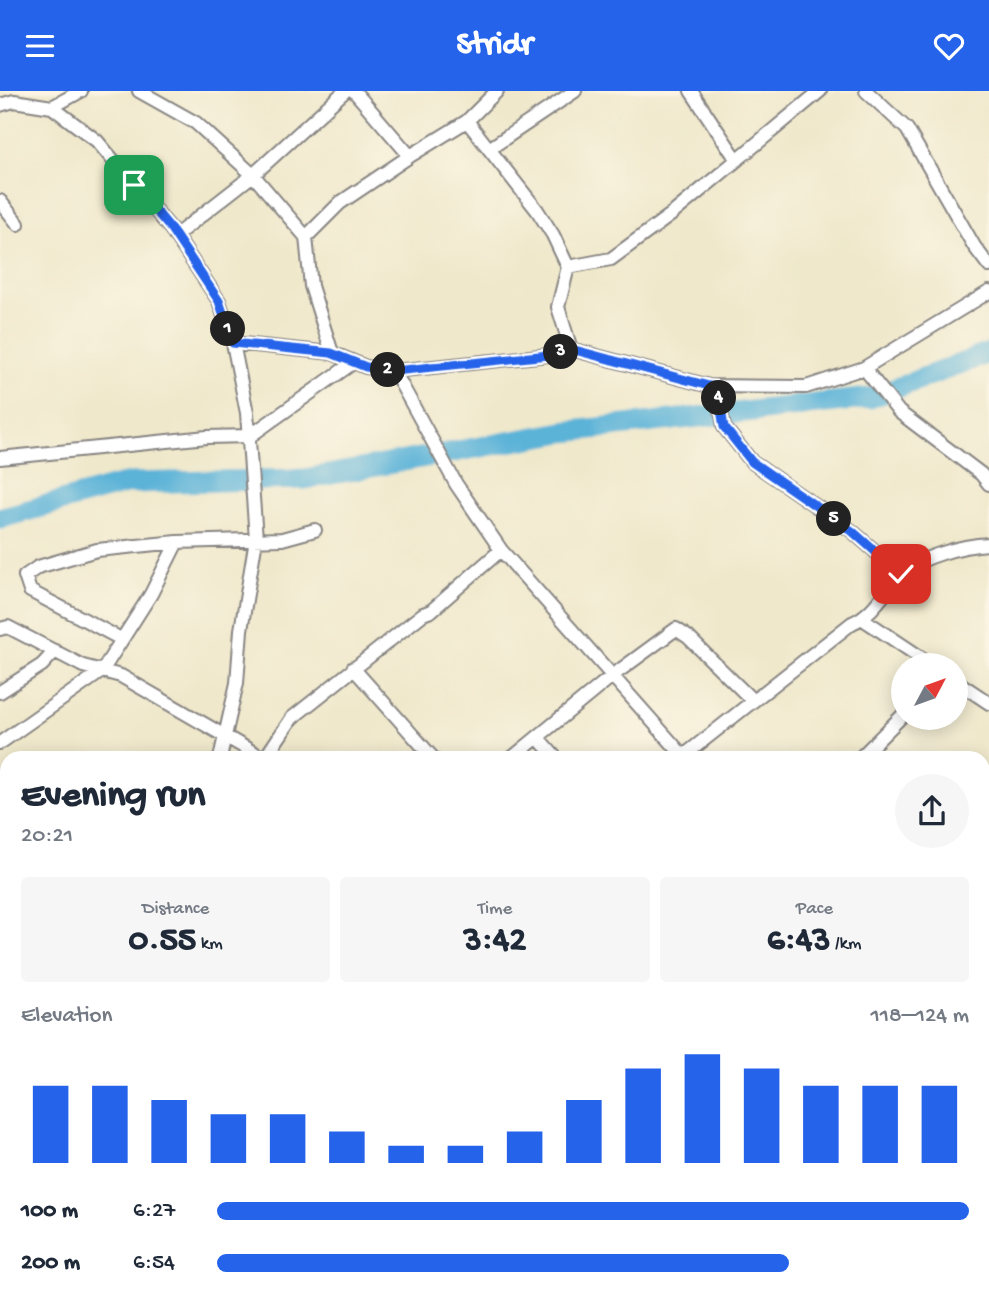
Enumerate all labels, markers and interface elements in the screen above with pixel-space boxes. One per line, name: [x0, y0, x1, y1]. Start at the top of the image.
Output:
icon: menu: [21, 27, 59, 65]
text: Stridr: [456, 27, 533, 65]
icon: heart: [930, 27, 968, 65]
pin: [104, 155, 164, 215]
icon: arrive: [115, 166, 153, 204]
pin: 1: [210, 311, 246, 347]
text: 1: [224, 317, 231, 340]
pin: 3: [544, 335, 578, 369]
text: 3: [556, 340, 565, 363]
pin: 2: [370, 353, 406, 387]
text: 2: [383, 358, 392, 381]
pin: 4: [702, 381, 736, 415]
text: 4: [714, 386, 723, 409]
pin: 5: [816, 501, 852, 537]
text: 5: [829, 507, 839, 530]
pin: [871, 544, 931, 604]
icon: check: [882, 555, 920, 593]
north arrow: [891, 653, 968, 730]
map controls: [891, 653, 968, 730]
button: share: [895, 774, 969, 848]
text: Evening run: [21, 775, 205, 819]
text: 20:21: [21, 823, 73, 850]
text: Distance: [142, 898, 209, 921]
text: Time: [478, 898, 512, 921]
text: Pace: [796, 898, 833, 921]
text: 0.55: [129, 921, 196, 962]
text: 3:42: [464, 921, 526, 962]
text: 6:43: [767, 921, 831, 962]
text: km: [196, 933, 223, 956]
text: /km: [831, 933, 862, 956]
text: Elevation: [21, 1003, 112, 1030]
text: 118–124 m: [871, 1003, 969, 1030]
text: 100 m: [21, 1198, 78, 1225]
text: 6:27: [133, 1198, 175, 1225]
text: 200 m: [21, 1250, 80, 1277]
text: 6:54: [133, 1250, 175, 1277]

